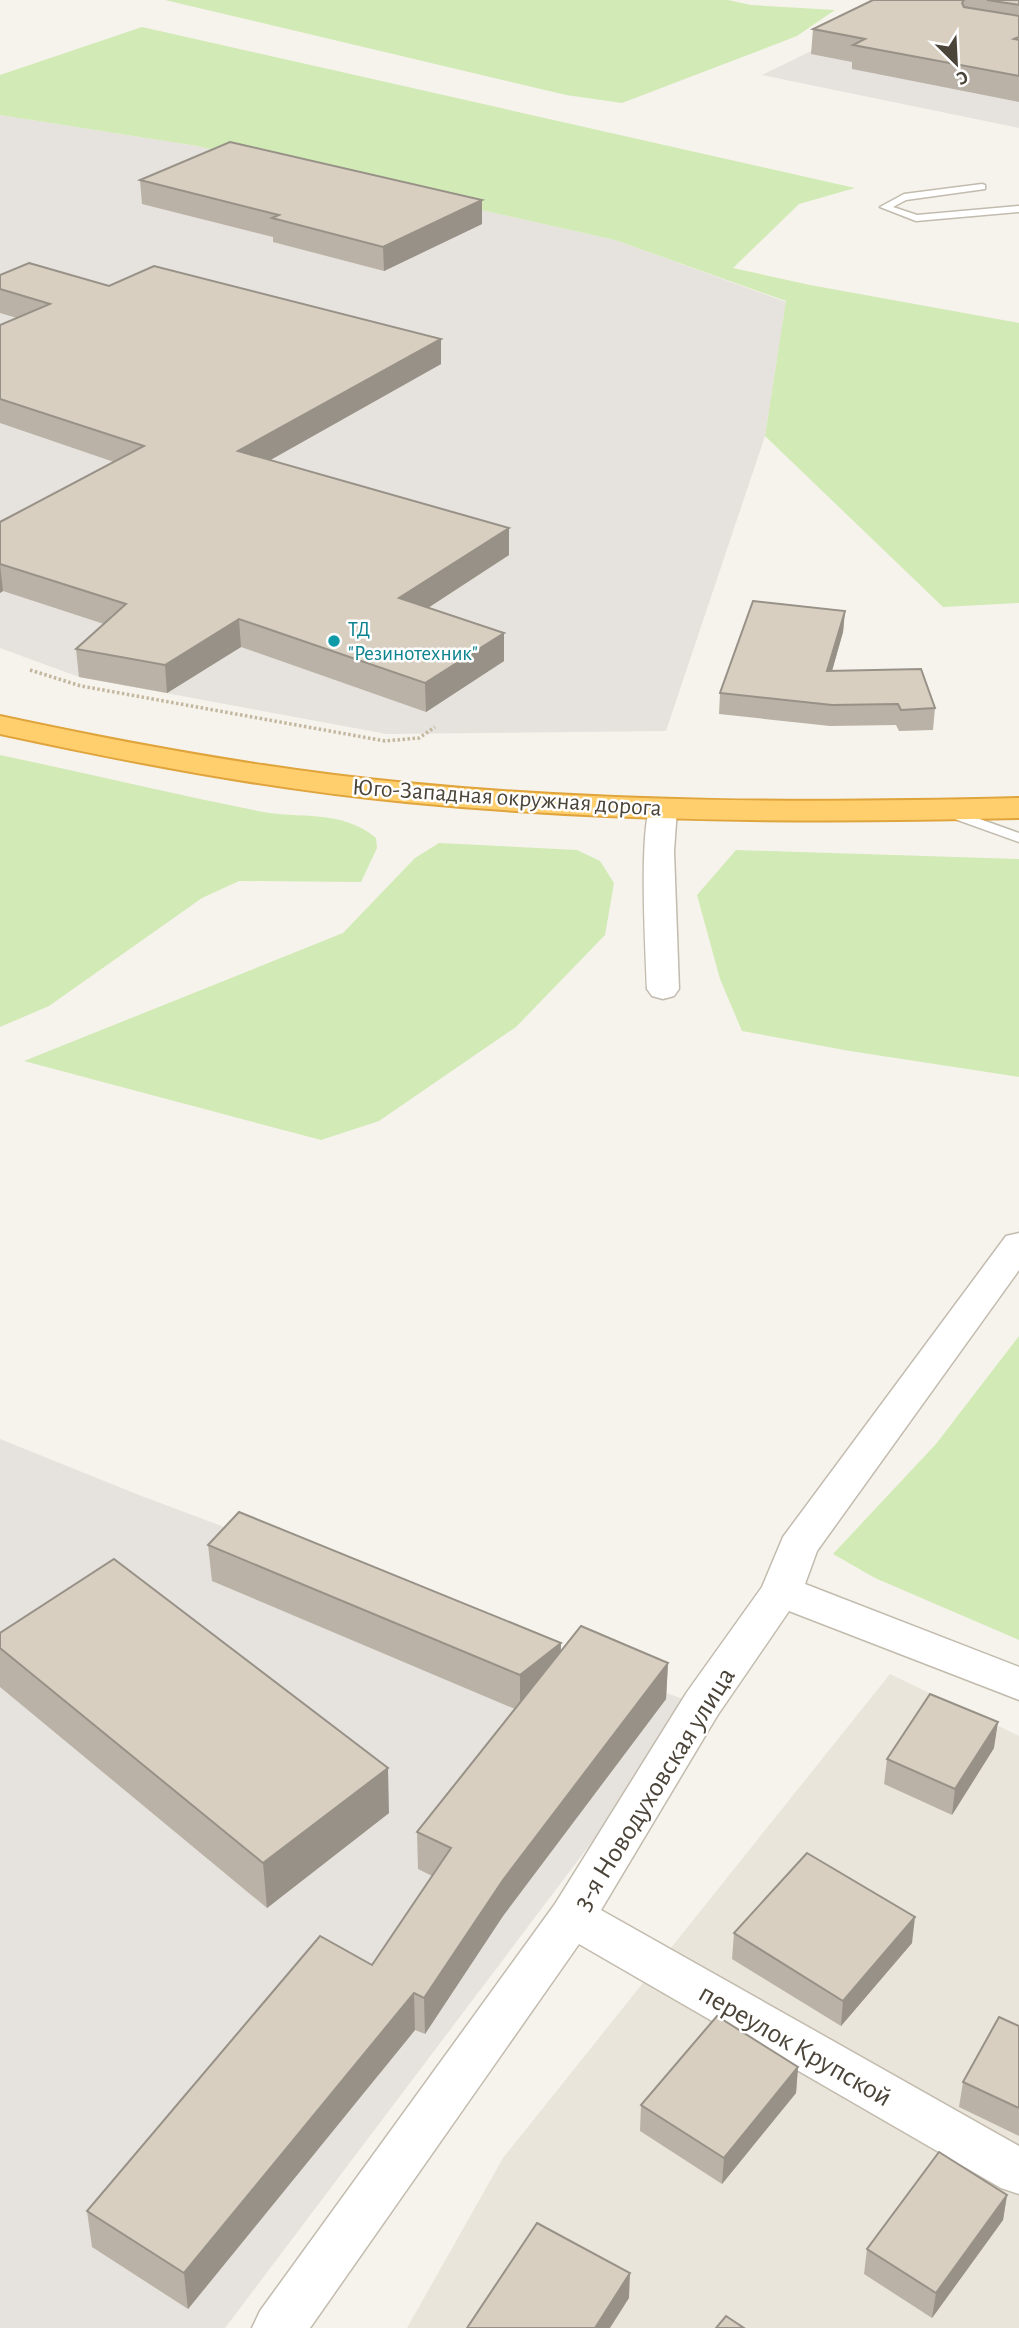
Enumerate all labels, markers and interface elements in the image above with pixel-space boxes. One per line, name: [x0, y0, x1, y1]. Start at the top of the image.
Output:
north arrow: [921, 28, 991, 98]
text: С: [954, 66, 971, 88]
place label: ТД "Резинотехник": [348, 619, 478, 664]
marker: ТД "Резинотехник": [326, 633, 342, 649]
street label: Юго-Западная окружная дорога: [351, 775, 663, 821]
street label: 3-я Новодуховская улица: [568, 1663, 741, 1915]
street label: переулок Крупской: [694, 1979, 896, 2112]

